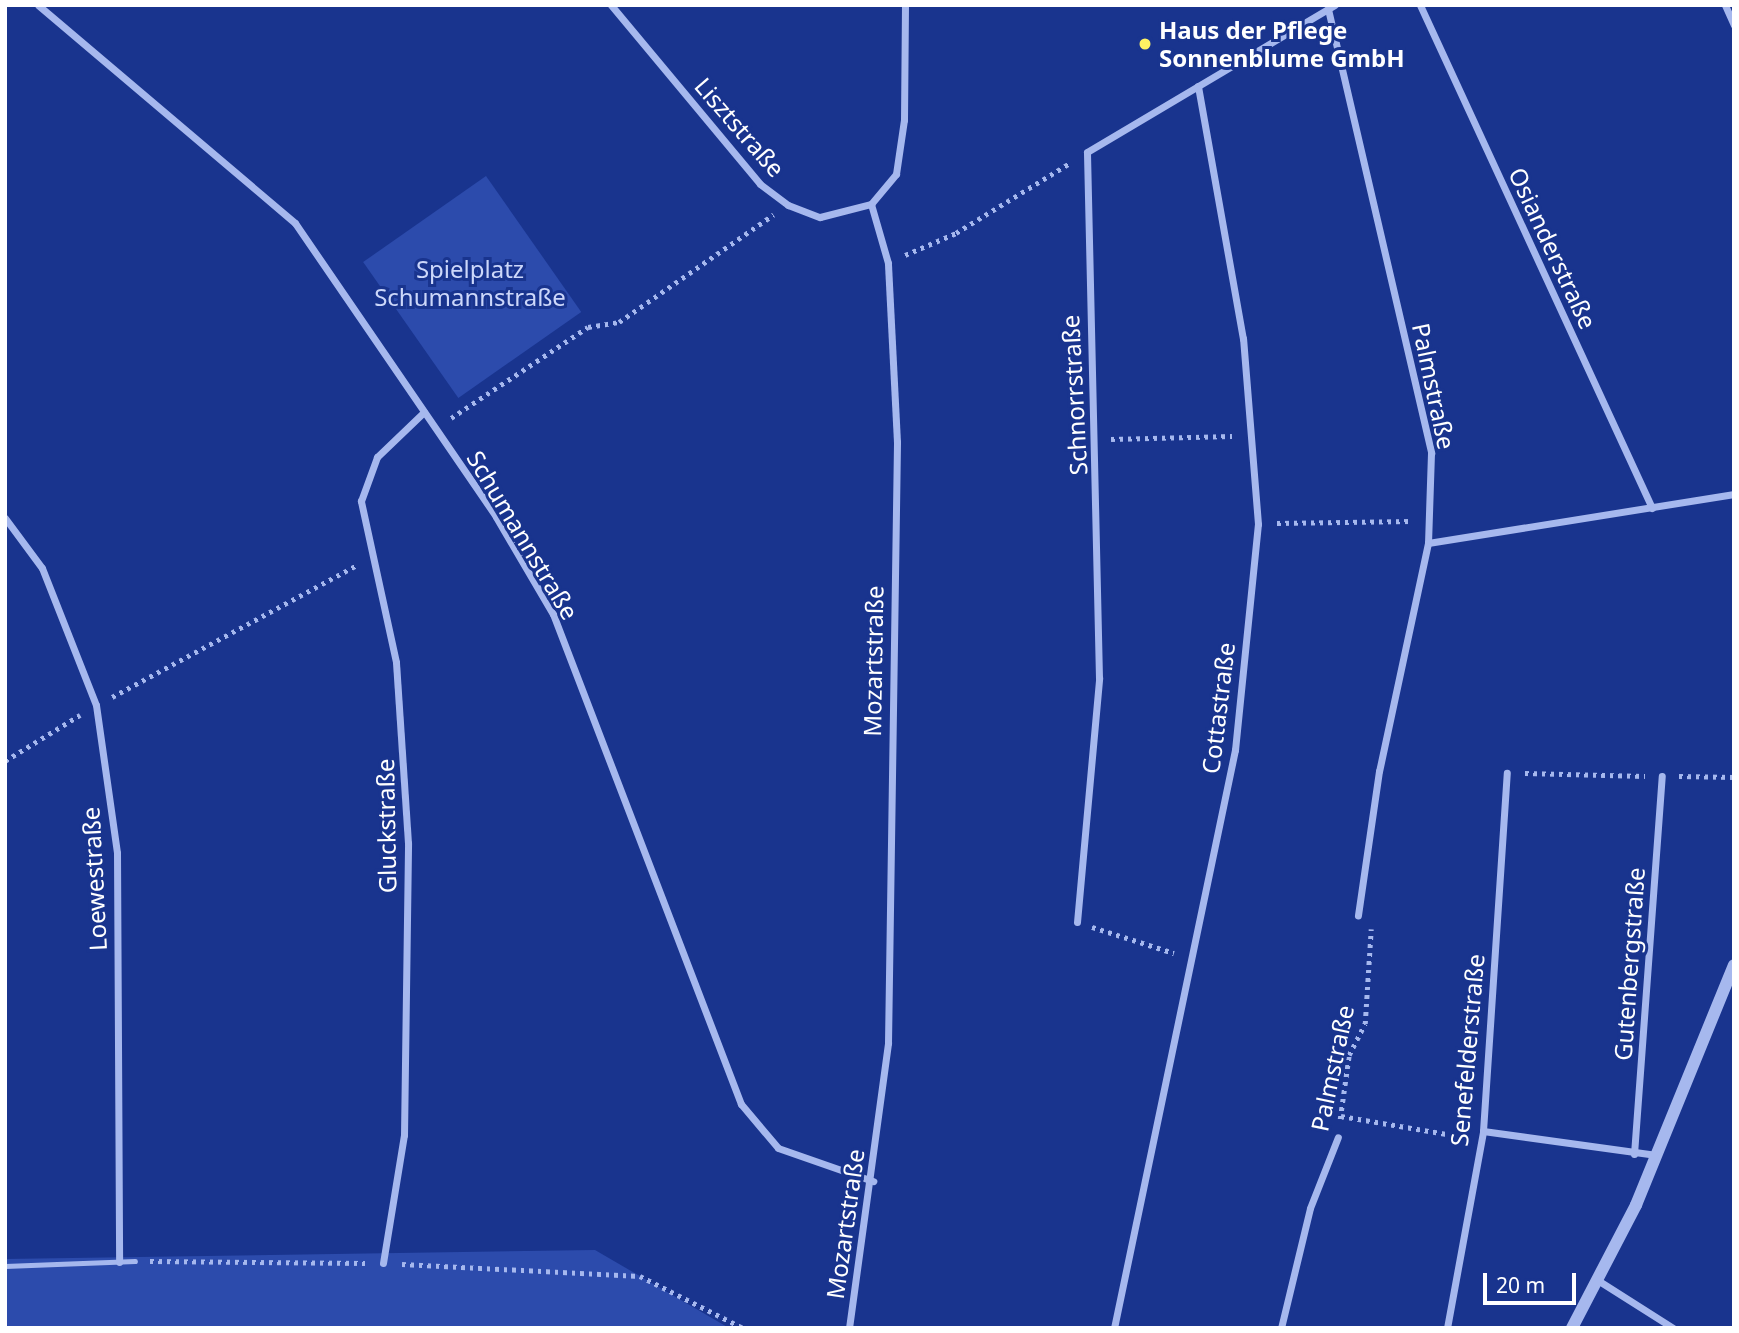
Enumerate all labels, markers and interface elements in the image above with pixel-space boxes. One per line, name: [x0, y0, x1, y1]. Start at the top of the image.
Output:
place label: Haus der Pflege Sonnenblume GmbH: [1159, 16, 1405, 72]
marker: Haus der Pflege Sonnenblume GmbH: [1137, 36, 1153, 52]
street label: Lisztstraße: [689, 72, 791, 182]
street label: Osianderstraße: [1503, 163, 1603, 333]
park label: Spielplatz Schumannstraße: [374, 255, 566, 311]
street label: Schnorrstraße: [1055, 314, 1093, 476]
street label: Palmstraße: [1407, 320, 1461, 452]
street label: Schumannstraße: [461, 445, 585, 625]
street label: Mozartstraße: [857, 585, 889, 737]
street label: Cottastraße: [1196, 641, 1240, 775]
street label: Gluckstraße: [370, 758, 402, 894]
street label: Loewestraße: [76, 806, 112, 952]
street label: Gutenbergstraße: [1608, 866, 1650, 1062]
street label: Senefelderstraße: [1444, 953, 1490, 1147]
street label: Palmstraße: [1305, 1002, 1359, 1134]
street label: Mozartstraße: [820, 1147, 870, 1301]
scale bar: [1487, 1260, 1580, 1304]
text: 20 m: [1496, 1271, 1545, 1299]

